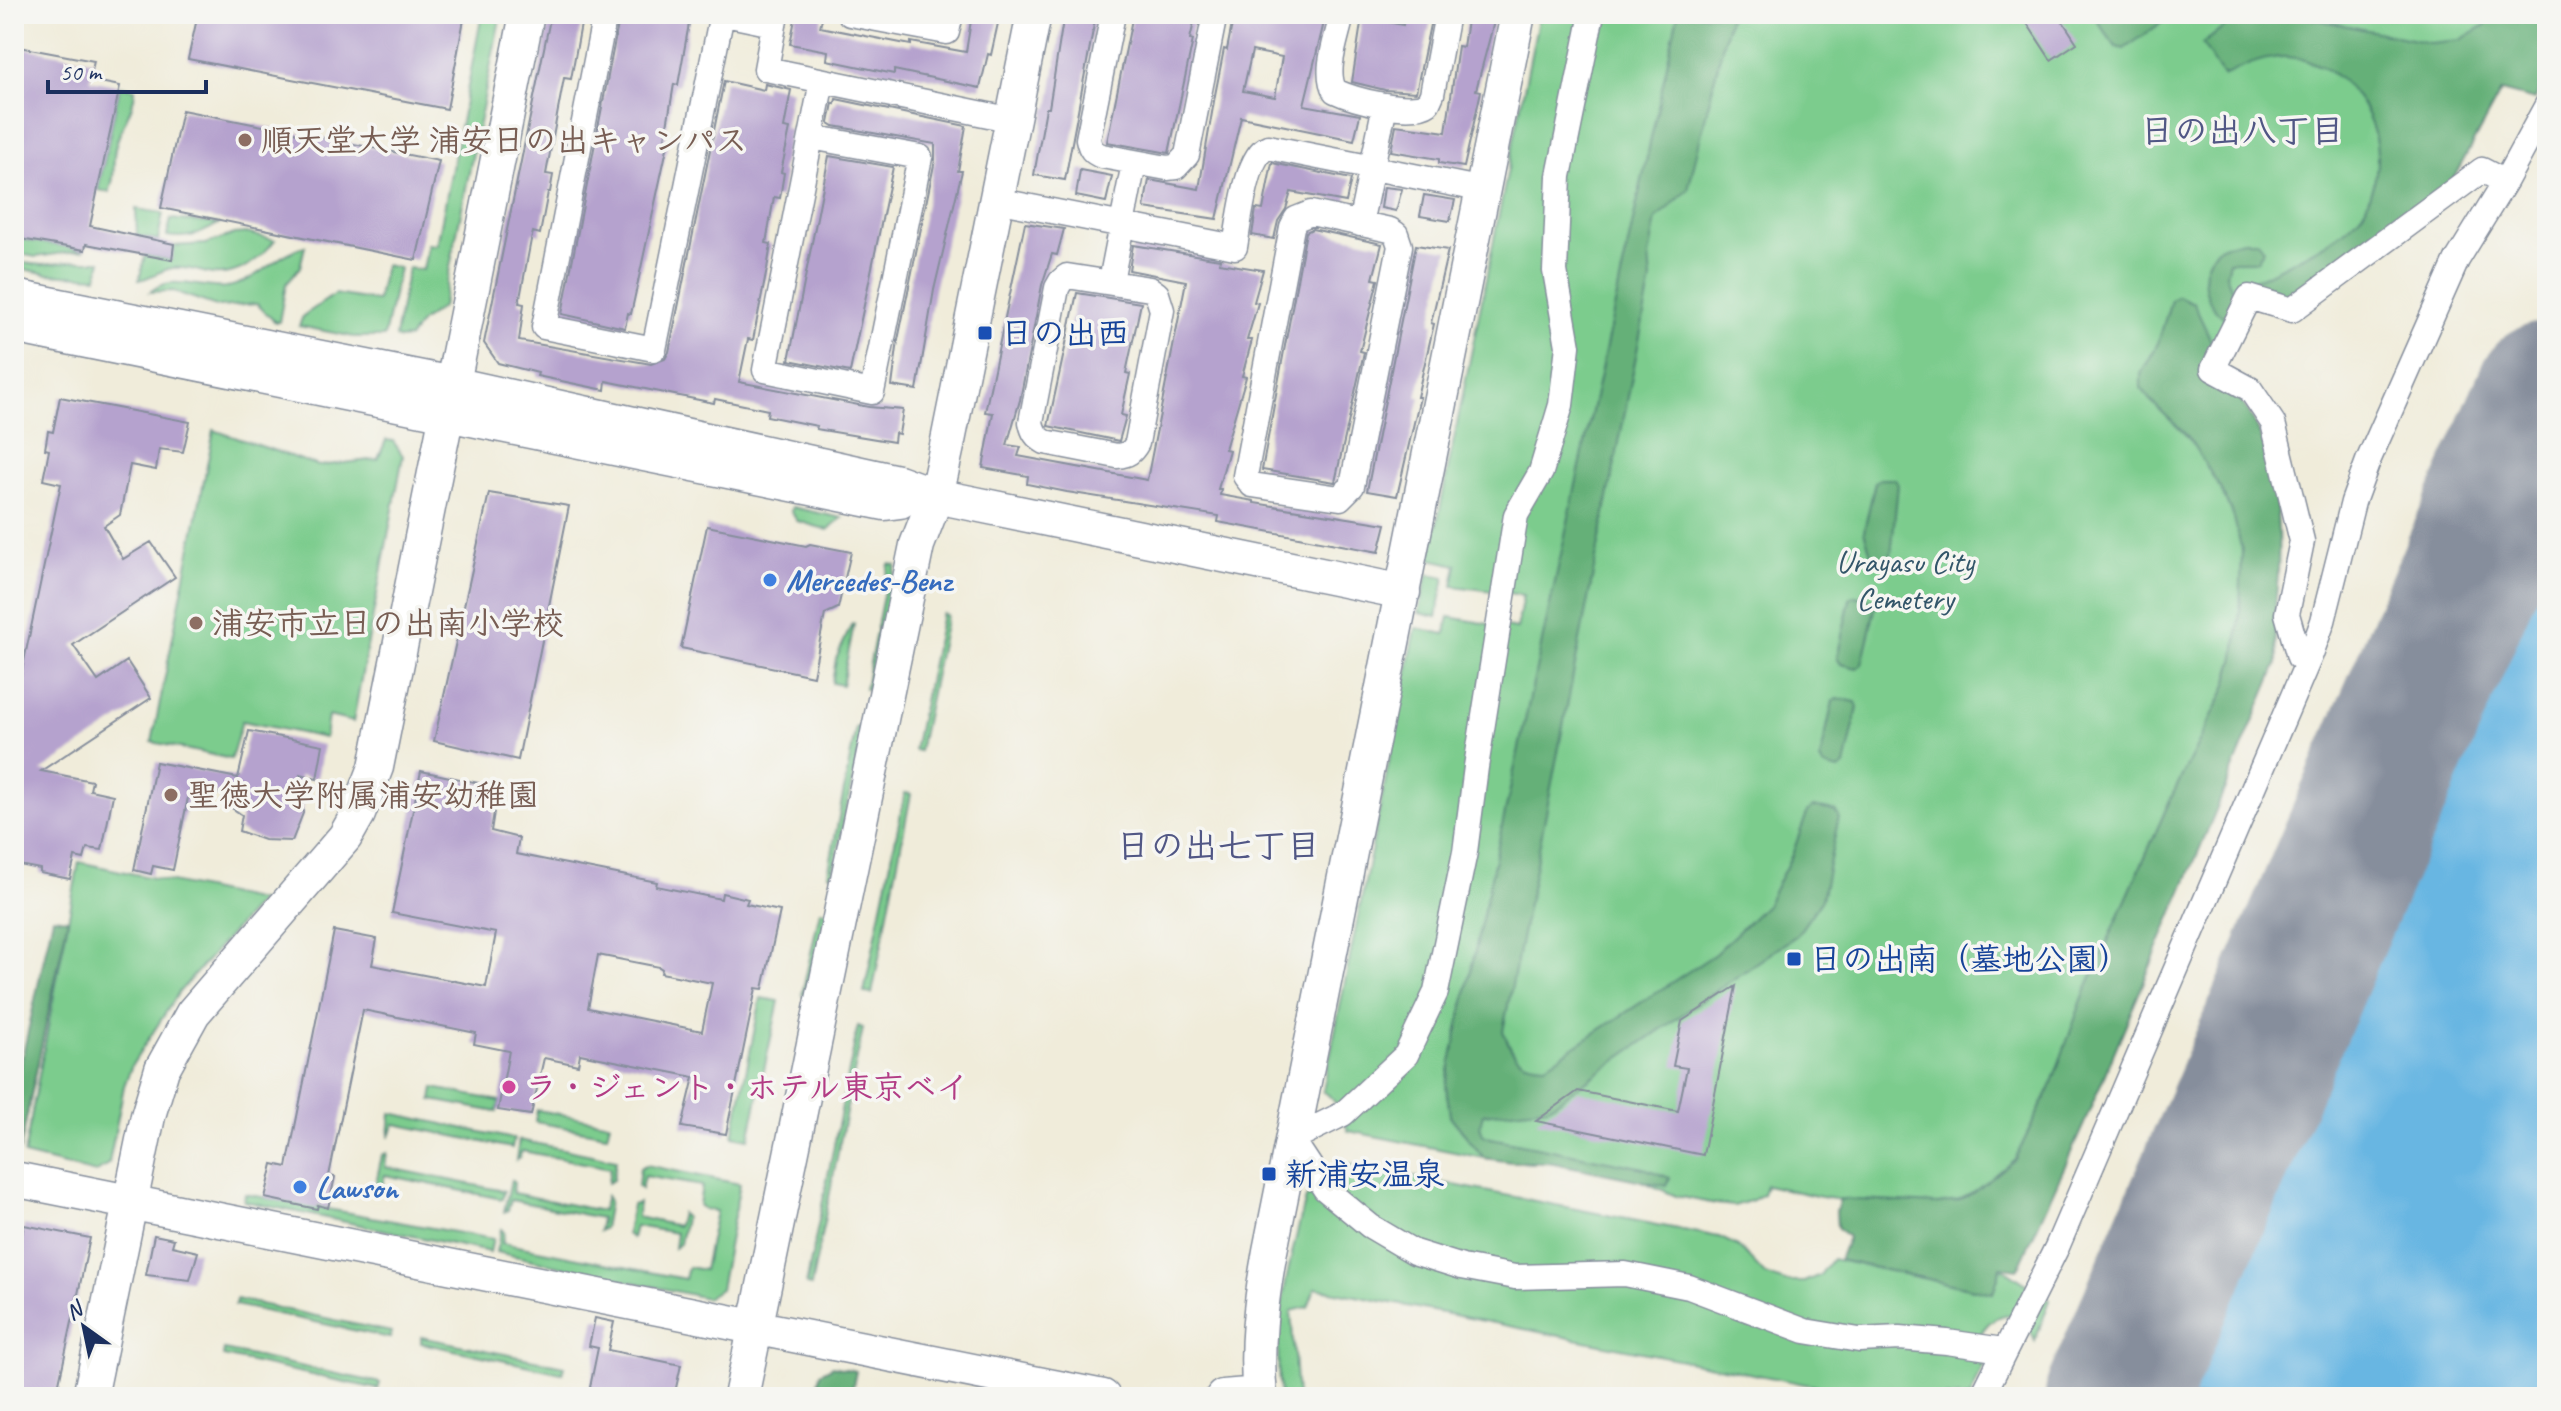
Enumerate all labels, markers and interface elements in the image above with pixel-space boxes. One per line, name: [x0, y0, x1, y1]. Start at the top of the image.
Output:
scale bar: [48, 44, 206, 94]
text: 50 m: [60, 57, 103, 87]
district label: 日の出八丁目: [2140, 109, 2344, 152]
place label: 順天堂大学 浦安日の出キャンパス: [261, 120, 747, 161]
marker: 順天堂大学 浦安日の出キャンパス: [236, 131, 254, 149]
place label: 日の出西: [1001, 313, 1129, 354]
marker: 日の出西: [976, 324, 994, 342]
park label: Urayasu City Cemetery: [1836, 541, 1976, 619]
place label: Mercedes-Benz: [786, 560, 955, 601]
marker: Mercedes-Benz: [761, 571, 779, 589]
place label: 浦安市立日の出南小学校: [212, 603, 564, 644]
marker: 浦安市立日の出南小学校: [187, 614, 205, 632]
place label: 聖徳大学附属浦安幼稚園: [187, 775, 539, 816]
marker: 聖徳大学附属浦安幼稚園: [162, 786, 180, 804]
district label: 日の出七丁目: [1116, 824, 1320, 867]
place label: 日の出南（墓地公園）: [1810, 939, 2130, 980]
marker: 日の出南（墓地公園）: [1785, 950, 1803, 968]
place label: ラ・ジェント・ホテル東京ベイ: [525, 1067, 969, 1108]
marker: ラ・ジェント・ホテル東京ベイ: [500, 1078, 518, 1096]
place label: 新浦安温泉: [1285, 1154, 1445, 1195]
marker: 新浦安温泉: [1260, 1165, 1278, 1183]
place label: Lawson: [316, 1167, 400, 1208]
marker: Lawson: [291, 1178, 309, 1196]
north arrow: [44, 1287, 124, 1367]
text: N: [60, 1294, 90, 1327]

